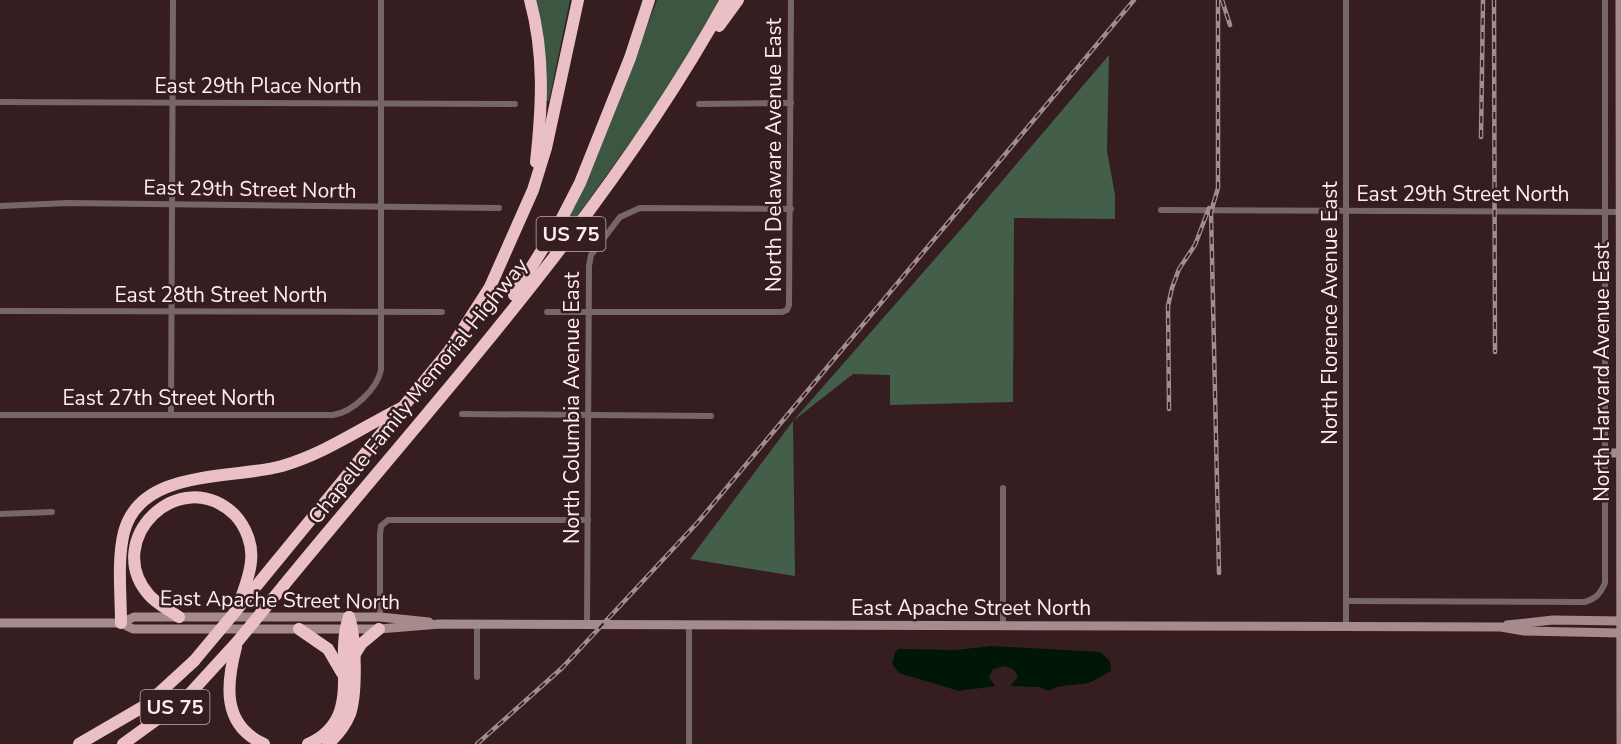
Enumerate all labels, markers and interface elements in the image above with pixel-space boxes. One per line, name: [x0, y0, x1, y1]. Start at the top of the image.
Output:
street label: North Delaware Avenue East: [760, 17, 788, 292]
street label: East 29th Place North: [154, 72, 362, 100]
street label: East 29th Street North: [143, 173, 357, 205]
street label: East 29th Street North: [1356, 180, 1570, 208]
street label: North Florence Avenue East: [1316, 181, 1344, 445]
road number: US 75: [536, 217, 606, 251]
street label: North Harvard Avenue East: [1588, 242, 1616, 502]
street label: Chapelle Family Memorial Highway: [302, 252, 534, 530]
street label: North Columbia Avenue East: [558, 271, 586, 544]
street label: East 28th Street North: [114, 281, 328, 309]
street label: East 27th Street North: [62, 384, 276, 412]
street label: East Apache Street North: [160, 584, 400, 616]
street label: East Apache Street North: [851, 594, 1091, 622]
road number: US 75: [140, 690, 210, 724]

